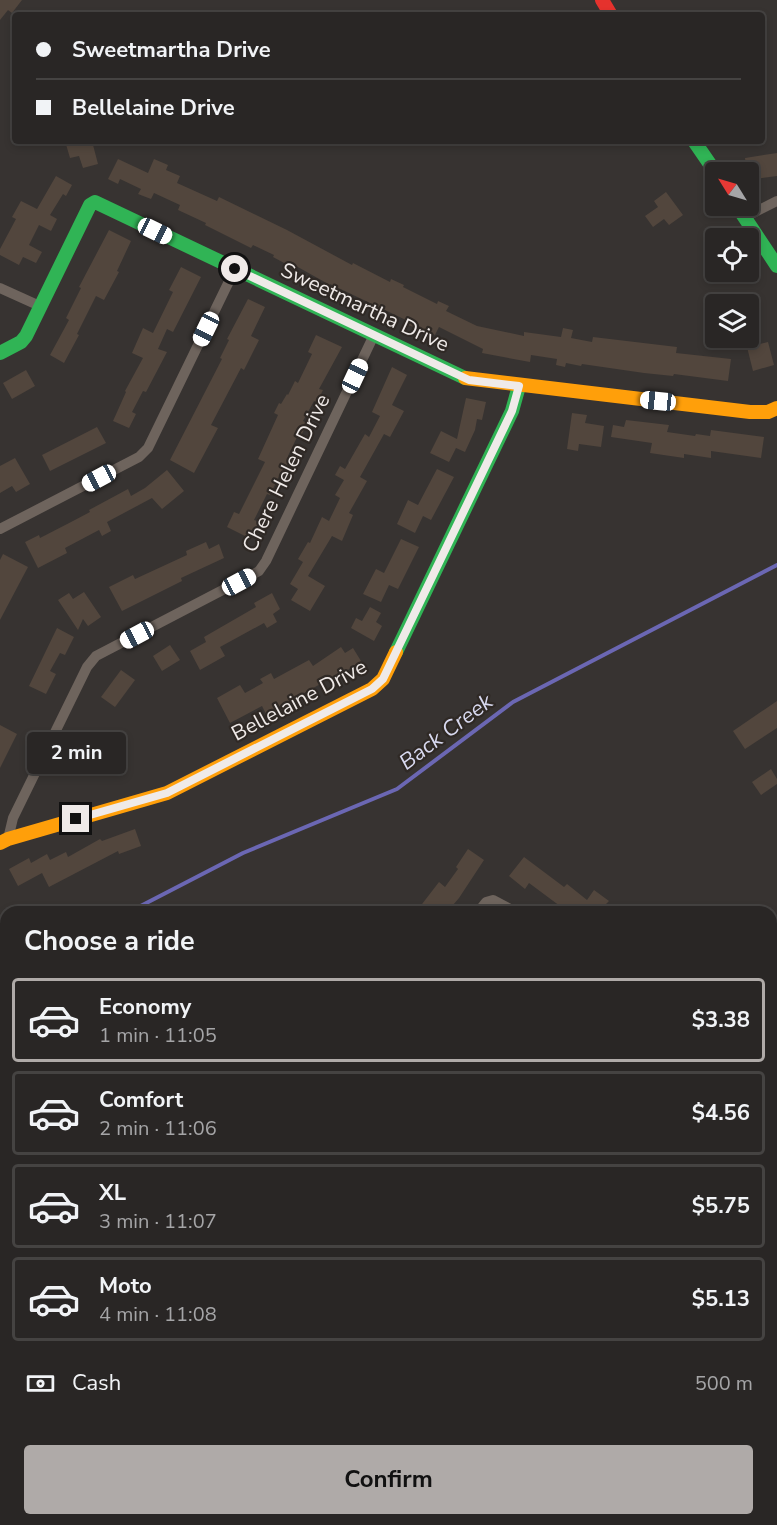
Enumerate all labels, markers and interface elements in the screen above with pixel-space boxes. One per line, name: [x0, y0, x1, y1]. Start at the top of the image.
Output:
text: Sweetmartha Drive: [72, 35, 271, 65]
text: Bellelaine Drive: [72, 93, 235, 123]
north arrow: [705, 162, 759, 216]
map controls: [705, 162, 759, 348]
car: [135, 215, 175, 247]
button: locate: [705, 228, 759, 282]
route start: [221, 255, 248, 282]
street label: Sweetmartha Drive: [276, 256, 454, 358]
button: layers: [705, 294, 759, 348]
car: [190, 309, 222, 349]
car: [339, 356, 371, 396]
street label: Chere Helen Drive: [236, 389, 336, 557]
car: [639, 390, 677, 412]
car: [79, 462, 119, 494]
car: [219, 566, 259, 598]
car: [117, 619, 157, 651]
street label: Bellelaine Drive: [226, 653, 372, 747]
water label: Back Creek: [393, 686, 500, 777]
callout: 2 min: [26, 732, 125, 774]
text: 2 min: [51, 739, 102, 766]
route end: [62, 805, 89, 832]
text: Choose a ride: [24, 923, 195, 960]
text: Economy: [99, 992, 191, 1022]
icon: car: [27, 993, 81, 1047]
text: $3.38: [692, 1005, 750, 1035]
text: 1 min · 11:05: [99, 1022, 217, 1049]
text: Comfort: [99, 1085, 183, 1115]
icon: car: [27, 1086, 81, 1140]
text: $4.56: [692, 1098, 750, 1128]
text: 2 min · 11:06: [99, 1115, 217, 1142]
text: XL: [99, 1178, 126, 1208]
icon: car: [27, 1179, 81, 1233]
text: $5.75: [692, 1191, 750, 1221]
text: 3 min · 11:07: [99, 1208, 217, 1235]
text: Moto: [99, 1271, 152, 1301]
icon: car: [27, 1272, 81, 1326]
text: $5.13: [692, 1284, 750, 1314]
text: 4 min · 11:08: [99, 1301, 217, 1328]
icon: cash: [24, 1367, 57, 1400]
text: Cash: [72, 1368, 121, 1398]
text: 500 m: [695, 1370, 753, 1397]
button: Confirm: [24, 1445, 753, 1514]

